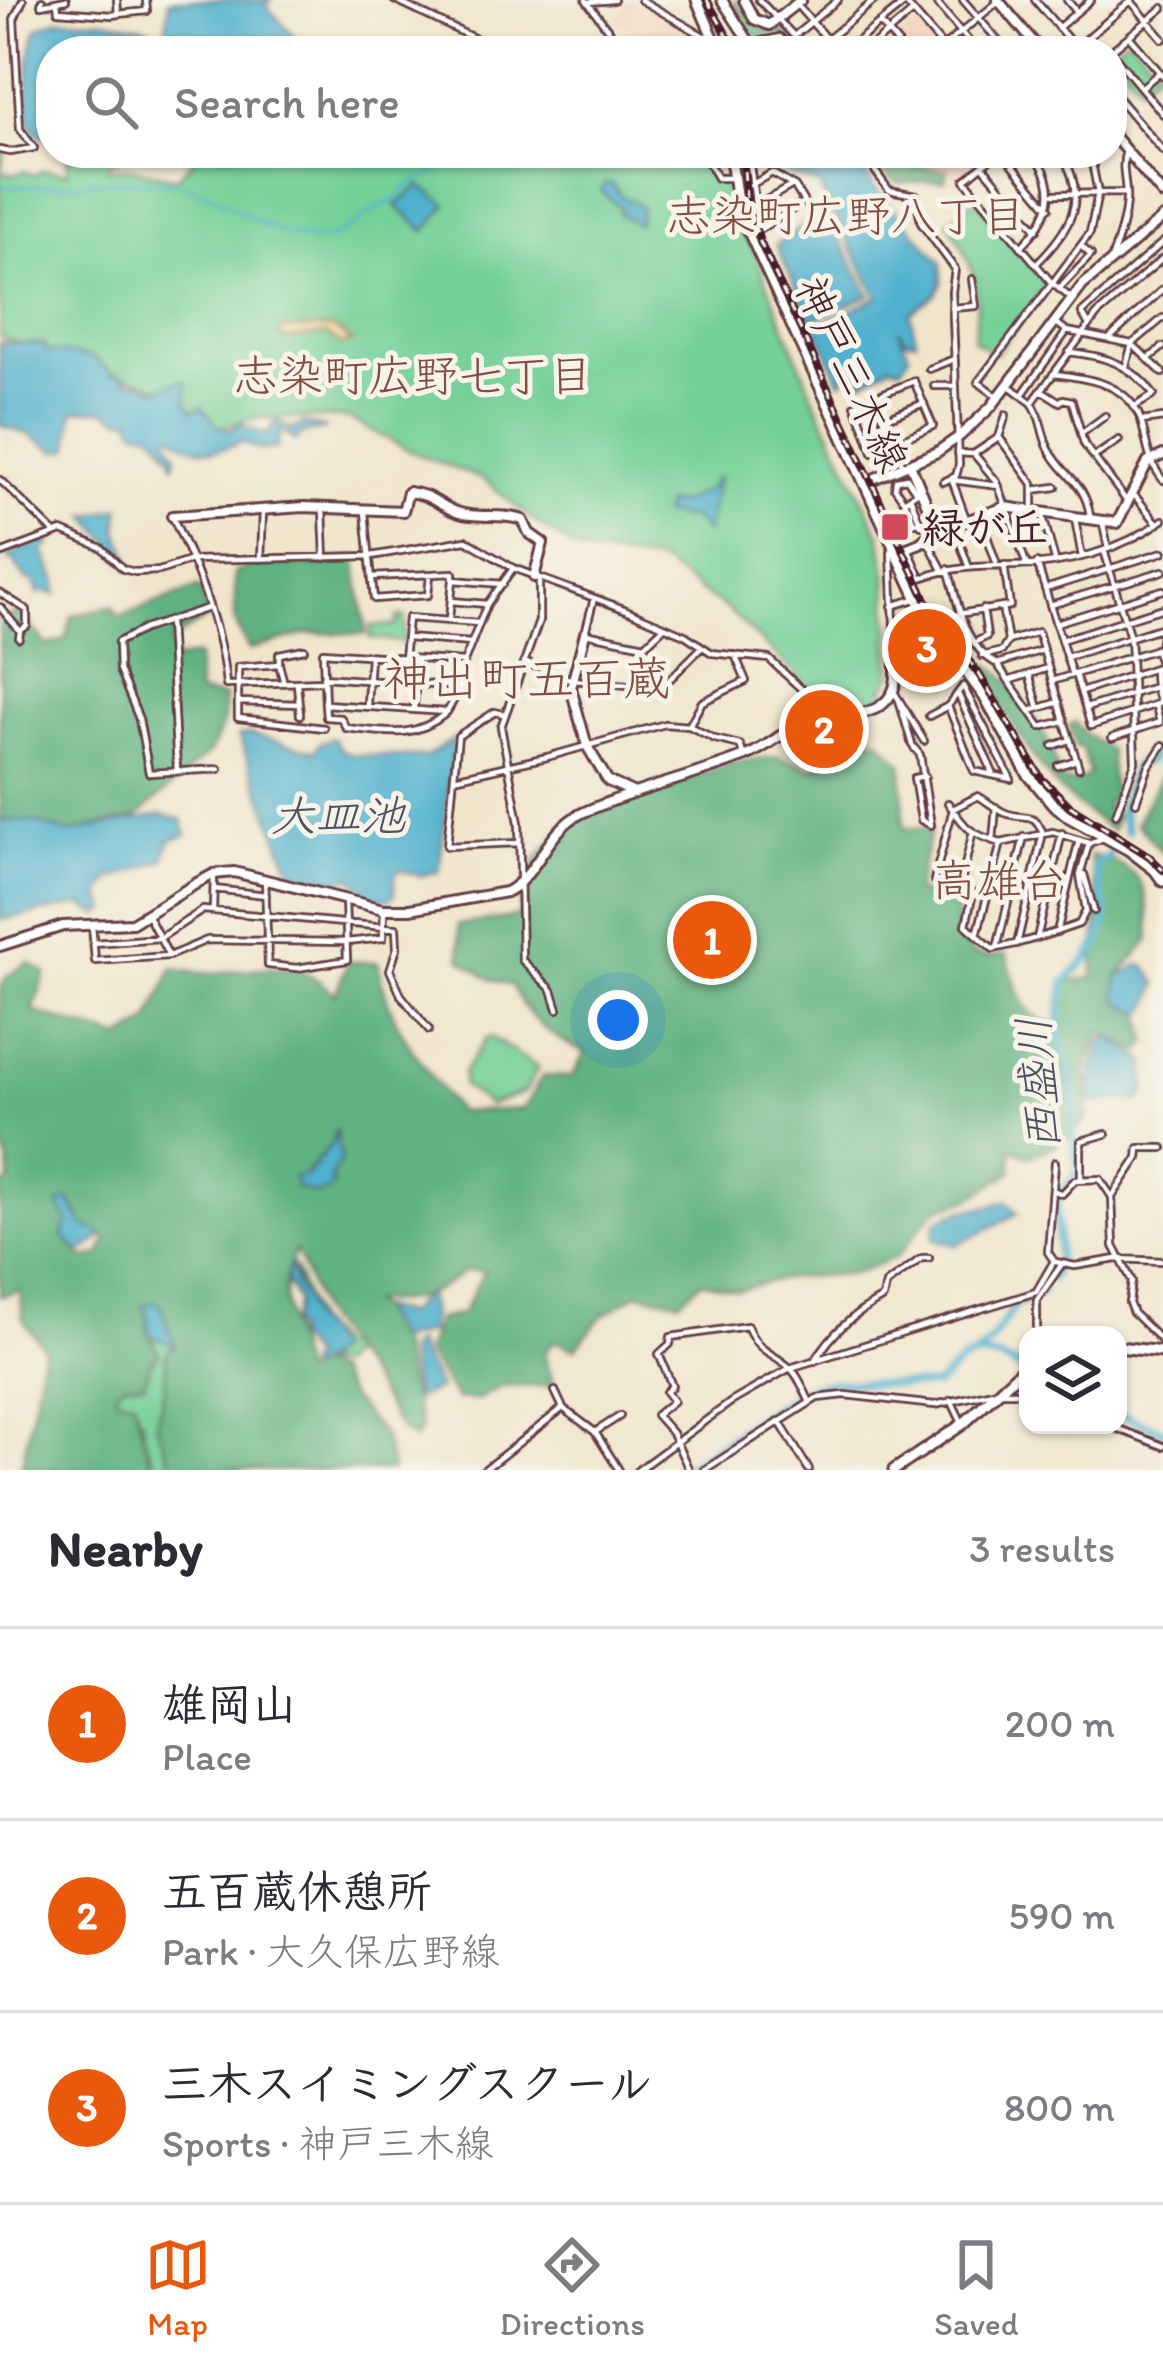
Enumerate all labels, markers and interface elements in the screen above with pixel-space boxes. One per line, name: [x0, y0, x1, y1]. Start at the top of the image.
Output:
search box: [36, 36, 1127, 168]
icon: search: [78, 69, 144, 135]
text: Search here: [174, 75, 400, 129]
district label: 志染町広野八丁目: [666, 188, 1026, 242]
street label: 神戸三木線: [785, 268, 919, 480]
district label: 志染町広野七丁目: [233, 348, 593, 402]
place label: 緑が丘: [922, 502, 1048, 553]
marker: 緑が丘: [879, 511, 911, 543]
pin: 3: [888, 603, 966, 693]
district label: 神出町五百蔵: [383, 649, 671, 707]
pin: 2: [785, 684, 863, 774]
water label: 大皿池: [270, 788, 406, 842]
district label: 高雄台: [931, 853, 1067, 907]
pin: 1: [673, 895, 751, 985]
your location: [588, 990, 648, 1050]
water label: 西盛川: [1005, 1014, 1071, 1154]
map controls: [1019, 1326, 1127, 1434]
button: layers: [1019, 1326, 1127, 1434]
text: Nearby: [48, 1518, 203, 1579]
text: 3 results: [969, 1525, 1115, 1572]
text: 雄岡山: [162, 1677, 297, 1731]
text: 1: [78, 1700, 96, 1747]
text: 200 m: [1005, 1700, 1115, 1747]
text: Place: [162, 1733, 252, 1780]
text: 五百蔵休憩所: [162, 1864, 432, 1918]
text: 2: [77, 1892, 97, 1939]
text: 590 m: [1009, 1892, 1115, 1939]
text: Park · 大久保広野線: [162, 1928, 500, 1975]
text: 三木スイミングスクール: [162, 2056, 653, 2110]
text: 3: [76, 2084, 98, 2131]
text: 800 m: [1004, 2084, 1115, 2131]
text: Sports · 神戸三木線: [162, 2120, 493, 2167]
tab: Map: [145, 2232, 211, 2343]
tab: Directions: [500, 2232, 645, 2343]
tab: Saved: [934, 2232, 1018, 2343]

